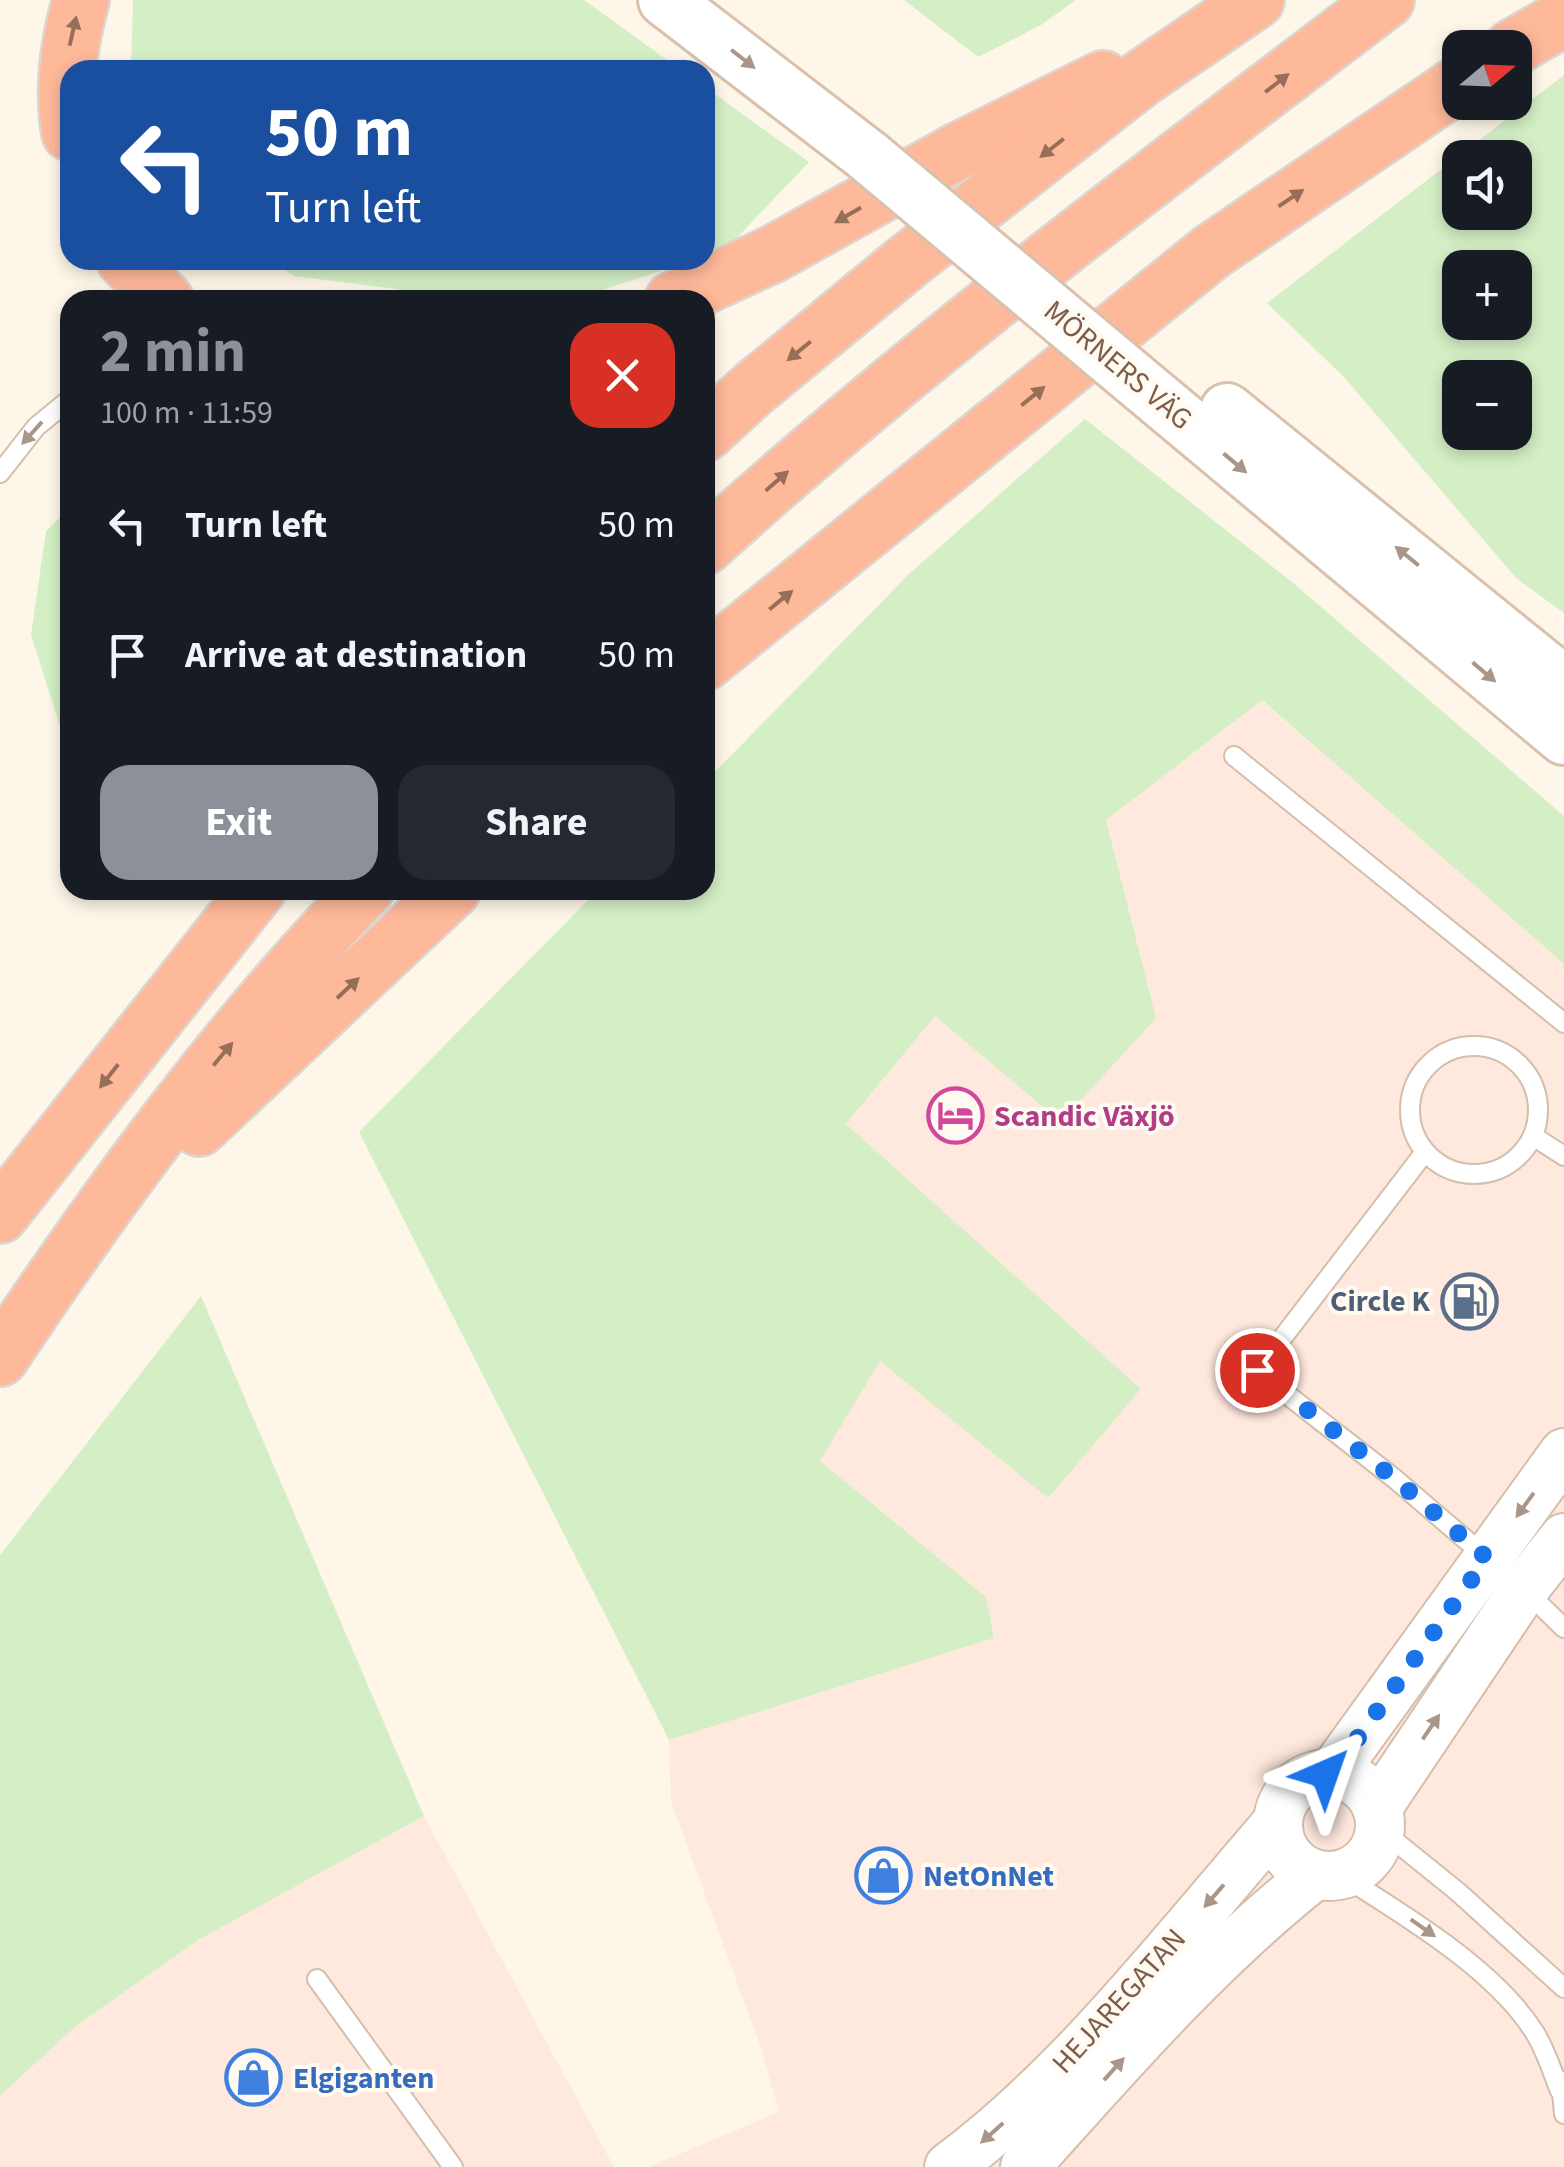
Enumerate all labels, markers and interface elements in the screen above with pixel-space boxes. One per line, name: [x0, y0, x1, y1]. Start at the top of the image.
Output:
one-way arrow: [66, 15, 82, 46]
north arrow: [1442, 30, 1532, 120]
map controls: [1442, 30, 1532, 450]
one-way arrow: [730, 48, 755, 69]
one-way arrow: [1265, 73, 1290, 94]
text: 50 m: [265, 83, 413, 183]
icon: left: [100, 100, 230, 230]
one-way arrow: [1040, 137, 1065, 158]
button: sound: [1442, 140, 1532, 230]
text: Turn left: [265, 176, 421, 240]
one-way arrow: [1277, 189, 1304, 208]
one-way arrow: [833, 206, 862, 223]
button: +: [1442, 250, 1532, 340]
street label: MÖRNERS VÄG: [1034, 290, 1202, 440]
text: 2 min: [100, 310, 246, 395]
button: close: [570, 323, 675, 428]
one-way arrow: [786, 340, 811, 361]
button: −: [1442, 360, 1532, 450]
one-way arrow: [1021, 386, 1046, 407]
text: 100 m · 11:59: [100, 390, 273, 436]
one-way arrow: [22, 420, 44, 445]
one-way arrow: [1223, 452, 1248, 473]
one-way arrow: [765, 470, 790, 492]
icon: left: [100, 498, 155, 553]
text: Turn left: [185, 498, 327, 552]
text: 50 m: [598, 498, 675, 552]
one-way arrow: [1394, 546, 1419, 567]
one-way arrow: [768, 590, 793, 611]
icon: arrive: [100, 628, 155, 683]
text: Arrive at destination: [185, 628, 527, 682]
text: 50 m: [598, 628, 675, 682]
one-way arrow: [1472, 660, 1497, 682]
button: Exit: [100, 765, 378, 880]
button: Share: [398, 765, 675, 880]
one-way arrow: [336, 977, 360, 1000]
one-way arrow: [212, 1041, 233, 1066]
one-way arrow: [100, 1063, 120, 1089]
hotel icon: Scandic Växjö: [925, 1086, 985, 1146]
place label: Scandic Växjö: [994, 1095, 1175, 1138]
fuel station icon: Circle K: [1439, 1271, 1499, 1331]
place label: Circle K: [1330, 1280, 1431, 1323]
pin: [1215, 1328, 1300, 1413]
icon: arrive: [1230, 1343, 1285, 1398]
one-way arrow: [1516, 1492, 1536, 1519]
one-way arrow: [1422, 1713, 1440, 1740]
position arrow: [1273, 1722, 1377, 1826]
shop icon: NetOnNet: [854, 1846, 914, 1906]
place label: NetOnNet: [923, 1855, 1055, 1898]
one-way arrow: [1203, 1883, 1225, 1908]
one-way arrow: [1409, 1918, 1436, 1937]
street label: HEJAREGATAN: [1042, 1919, 1196, 2083]
shop icon: Elgiganten: [224, 2048, 284, 2108]
place label: Elgiganten: [293, 2057, 434, 2100]
one-way arrow: [1102, 2057, 1125, 2081]
one-way arrow: [980, 2121, 1004, 2144]

